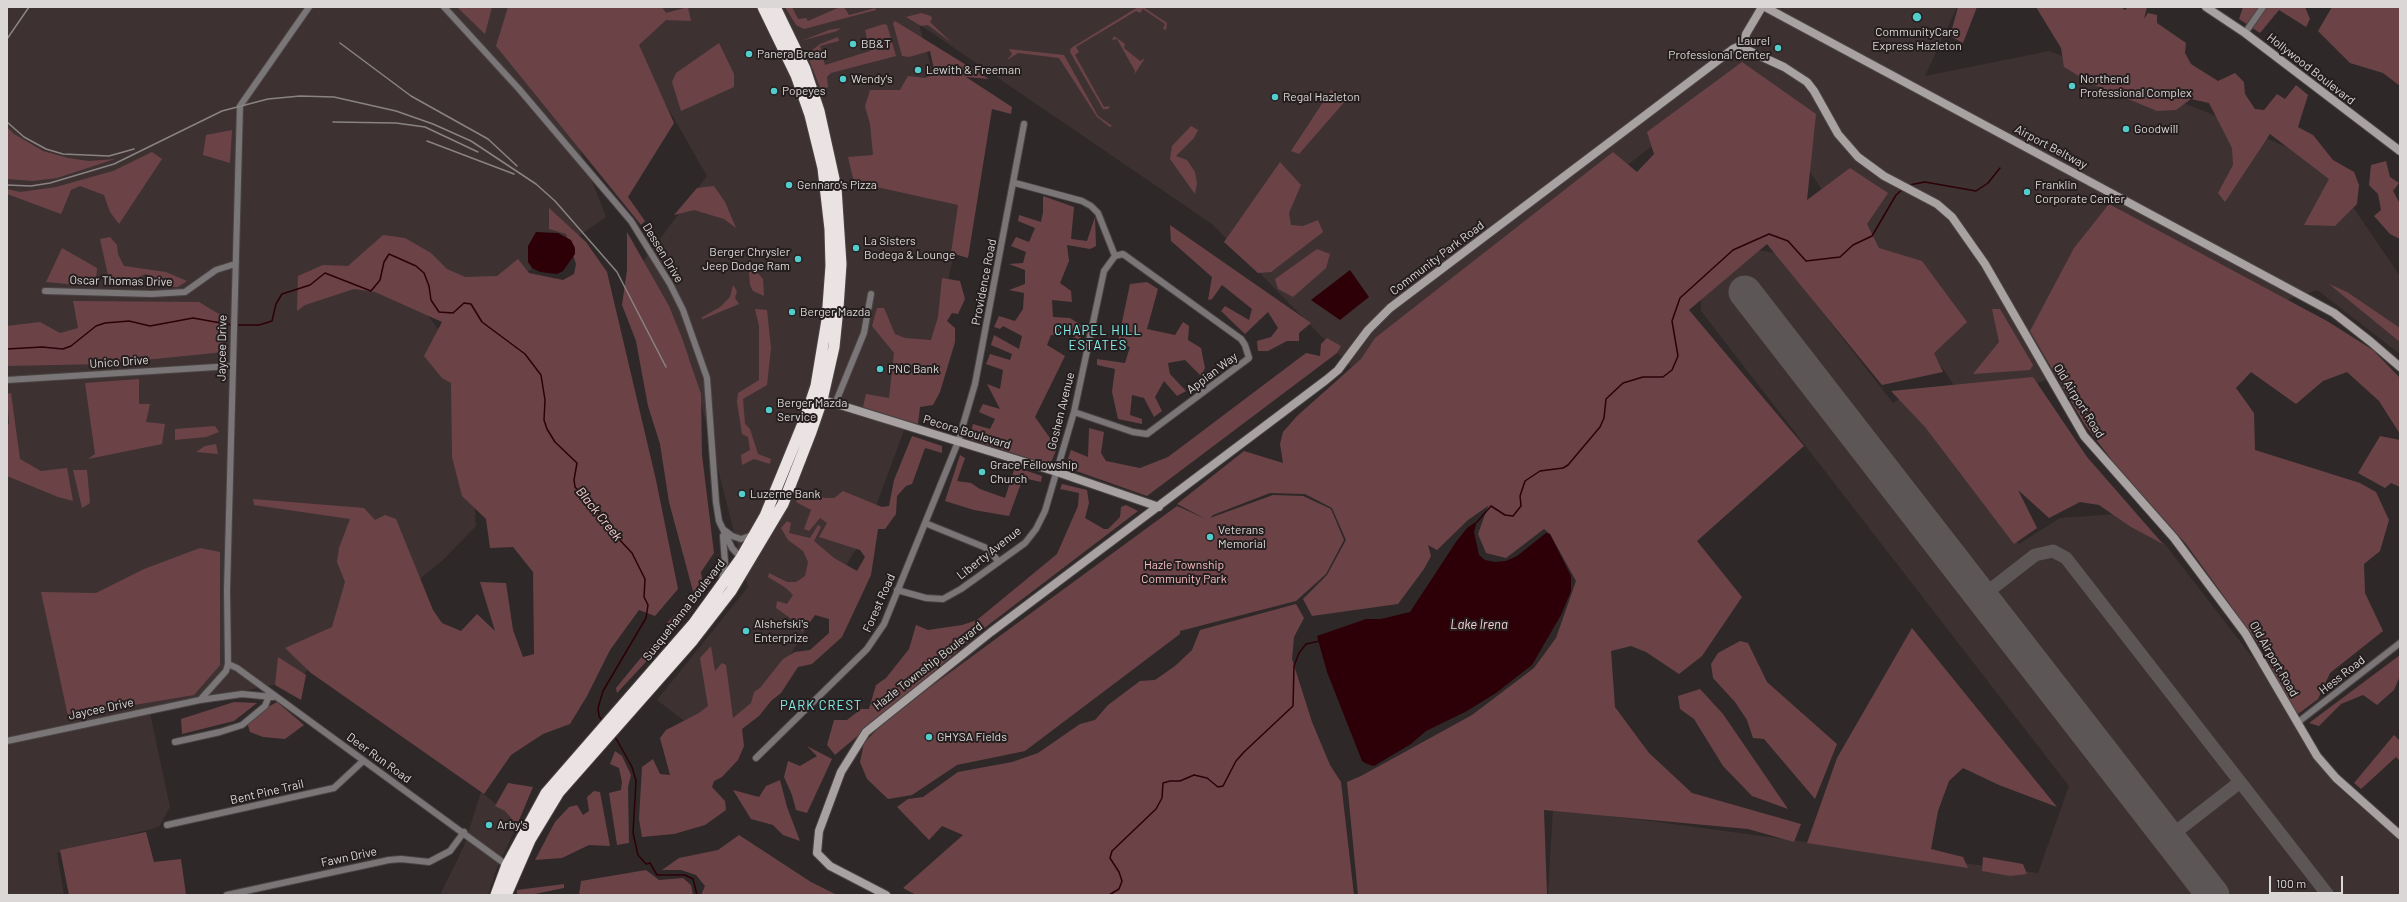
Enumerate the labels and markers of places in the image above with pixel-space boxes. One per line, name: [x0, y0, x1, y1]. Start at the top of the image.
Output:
marker: CommunityCare Express Hazleton: [1911, 11, 1923, 23]
place label: CommunityCare Express Hazleton: [1872, 25, 1962, 53]
place label: Laurel Professional Center: [1668, 34, 1770, 62]
place label: BB&T: [861, 37, 891, 51]
marker: BB&T: [848, 39, 858, 49]
marker: Laurel Professional Center: [1773, 43, 1783, 53]
place label: Panera Bread: [757, 47, 827, 61]
marker: Panera Bread: [744, 49, 754, 59]
place label: Lewith & Freeman: [926, 63, 1021, 77]
marker: Lewith & Freeman: [913, 65, 923, 75]
place label: Wendy's: [851, 72, 893, 86]
place label: Northend Professional Complex: [2080, 72, 2192, 100]
marker: Wendy's: [838, 74, 848, 84]
marker: Northend Professional Complex: [2067, 81, 2077, 91]
place label: Popeyes: [782, 84, 826, 98]
marker: Popeyes: [769, 86, 779, 96]
place label: Regal Hazleton: [1283, 90, 1360, 104]
marker: Regal Hazleton: [1270, 92, 1280, 102]
place label: Goodwill: [2134, 122, 2178, 136]
marker: Goodwill: [2121, 124, 2131, 134]
place label: Gennaro's Pizza: [797, 178, 877, 192]
place label: Franklin Corporate Center: [2035, 178, 2125, 206]
marker: Gennaro's Pizza: [784, 180, 794, 190]
marker: Franklin Corporate Center: [2022, 187, 2032, 197]
place label: La Sisters Bodega & Lounge: [864, 234, 955, 262]
marker: La Sisters Bodega & Lounge: [851, 243, 861, 253]
place label: Berger Chrysler Jeep Dodge Ram: [702, 245, 790, 273]
marker: Berger Chrysler Jeep Dodge Ram: [793, 254, 803, 264]
place label: Berger Mazda: [800, 305, 870, 319]
marker: Berger Mazda: [787, 307, 797, 317]
place label: PNC Bank: [888, 362, 939, 376]
marker: PNC Bank: [875, 364, 885, 374]
place label: Berger Mazda Service: [777, 396, 847, 424]
marker: Berger Mazda Service: [764, 405, 774, 415]
place label: Grace Fellowship Church: [990, 458, 1078, 486]
marker: Grace Fellowship Church: [977, 467, 987, 477]
place label: Luzerne Bank: [750, 487, 821, 501]
marker: Luzerne Bank: [737, 489, 747, 499]
place label: Veterans Memorial: [1218, 523, 1266, 551]
marker: Veterans Memorial: [1205, 532, 1215, 542]
place label: Alshefski's Enterprize: [754, 617, 808, 645]
marker: Alshefski's Enterprize: [741, 626, 751, 636]
place label: GHYSA Fields: [937, 730, 1007, 744]
marker: GHYSA Fields: [924, 732, 934, 742]
place label: Arby's: [497, 818, 528, 832]
marker: Arby's: [484, 820, 494, 830]

